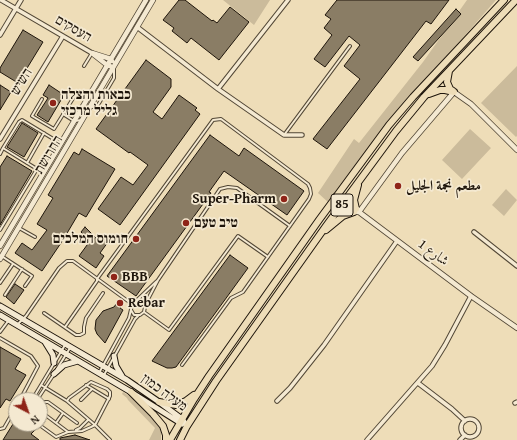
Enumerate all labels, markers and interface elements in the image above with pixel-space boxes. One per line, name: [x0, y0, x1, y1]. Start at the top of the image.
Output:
street label: העסקים: [52, 12, 94, 46]
street label: השיש: [7, 65, 37, 99]
place label: כבאות והצלה גליל מרכזי: [61, 87, 131, 120]
marker: כבאות והצלה גליל מרכזי: [48, 98, 58, 108]
street label: החרושת: [31, 133, 67, 177]
place label: مطعم نجمة الجليل: [406, 178, 481, 194]
marker: مطعم نجمة الجليل: [393, 181, 403, 191]
place label: Super-Pharm: [192, 191, 276, 207]
marker: Super-Pharm: [279, 194, 289, 204]
road number: 85: [331, 194, 353, 216]
place label: טיב טעם: [194, 215, 238, 231]
marker: טיב טעם: [181, 218, 191, 228]
place label: חומוס המלכים: [53, 231, 128, 247]
marker: חומוס המלכים: [131, 234, 141, 244]
street label: شارع 1: [414, 236, 452, 270]
place label: BBB: [122, 269, 148, 285]
marker: BBB: [109, 272, 119, 282]
place label: Rebar: [128, 295, 165, 311]
marker: Rebar: [115, 298, 125, 308]
street label: מעלה כמון: [138, 371, 190, 415]
north arrow: [8, 392, 48, 432]
text: N: [27, 412, 43, 429]

